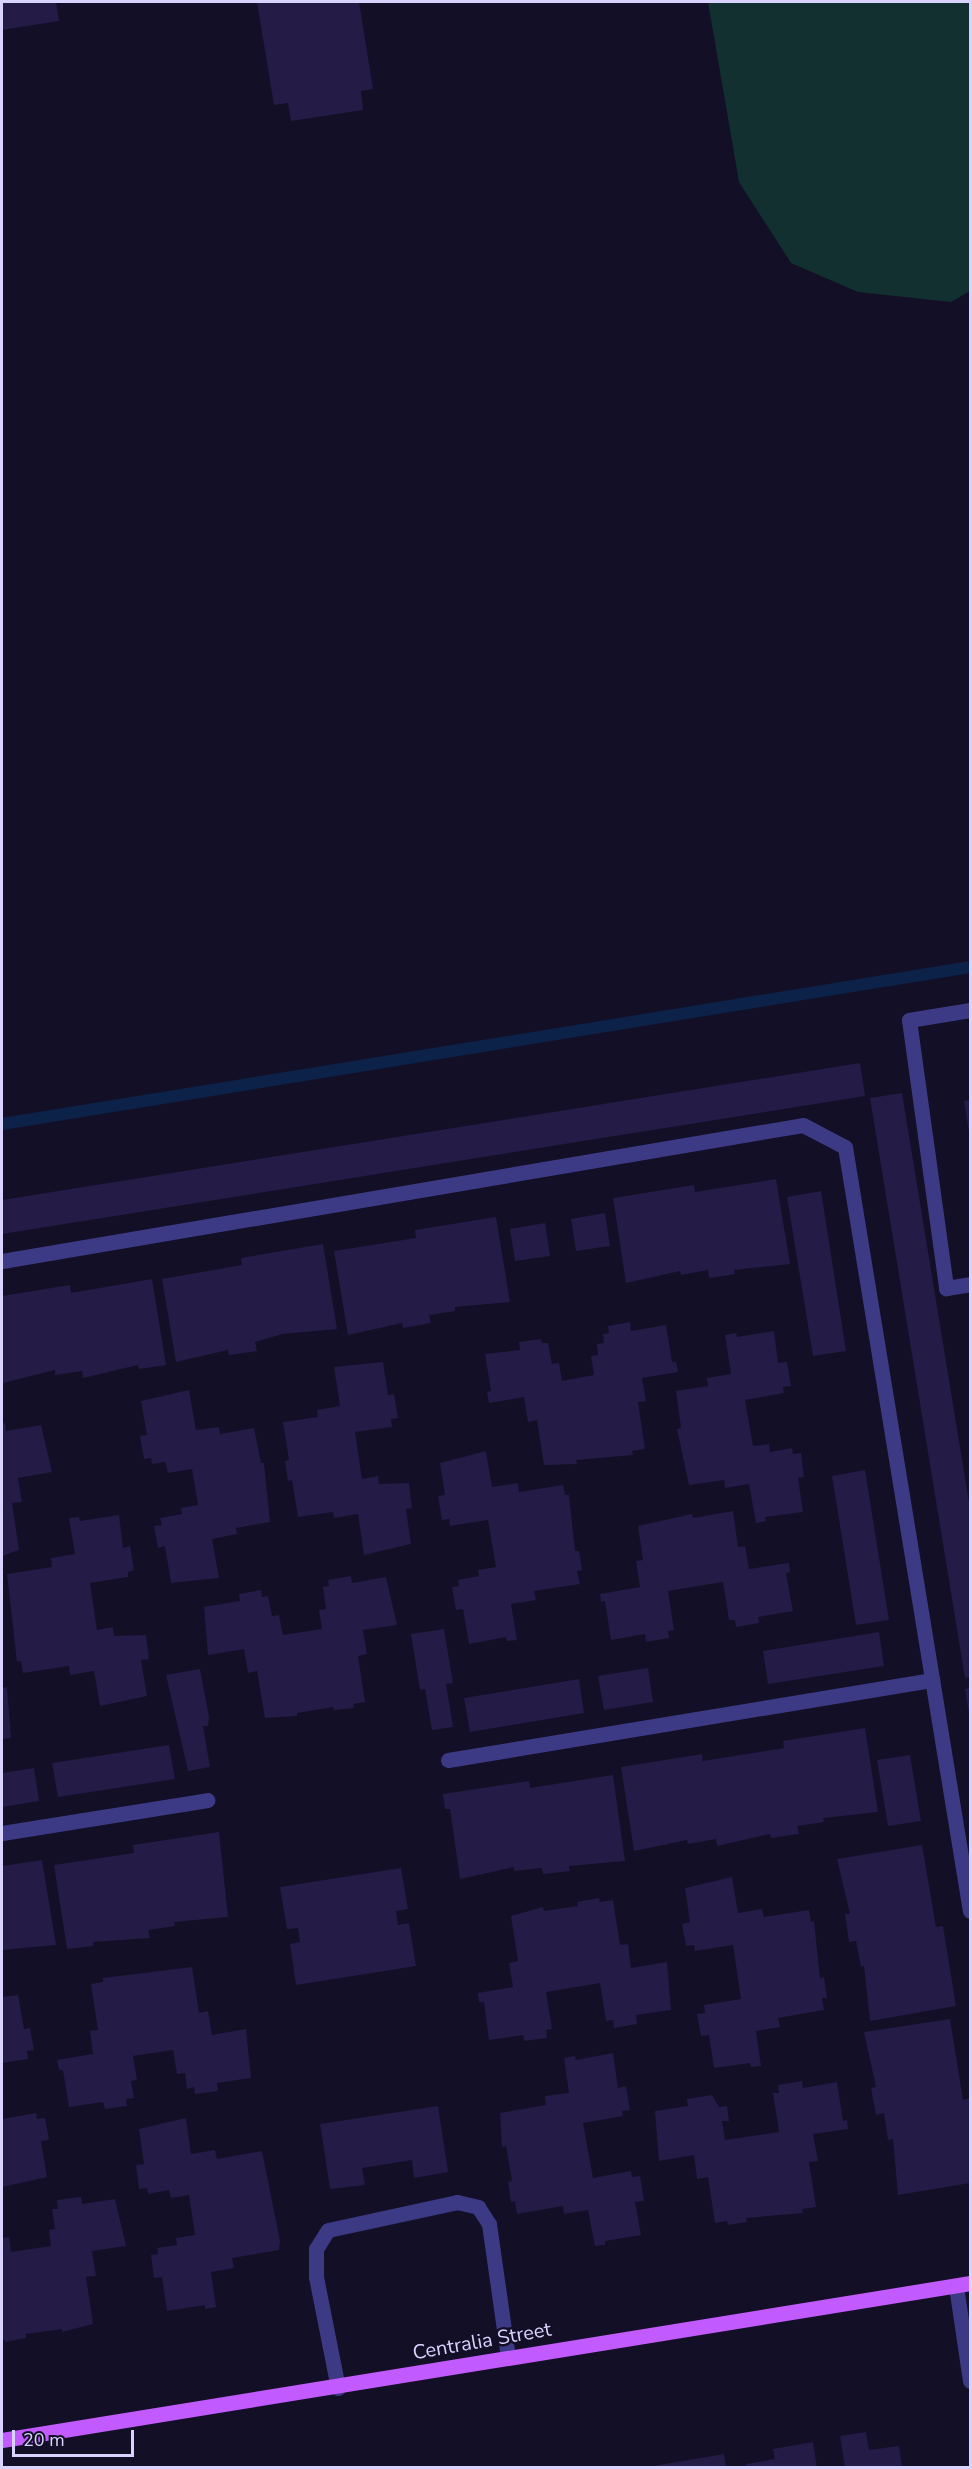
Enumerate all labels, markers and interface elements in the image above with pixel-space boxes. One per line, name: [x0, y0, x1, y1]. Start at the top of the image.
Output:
street label: Centralia Street: [411, 2317, 553, 2365]
scale bar: [15, 2418, 136, 2456]
text: 20 m: [23, 2428, 65, 2452]

